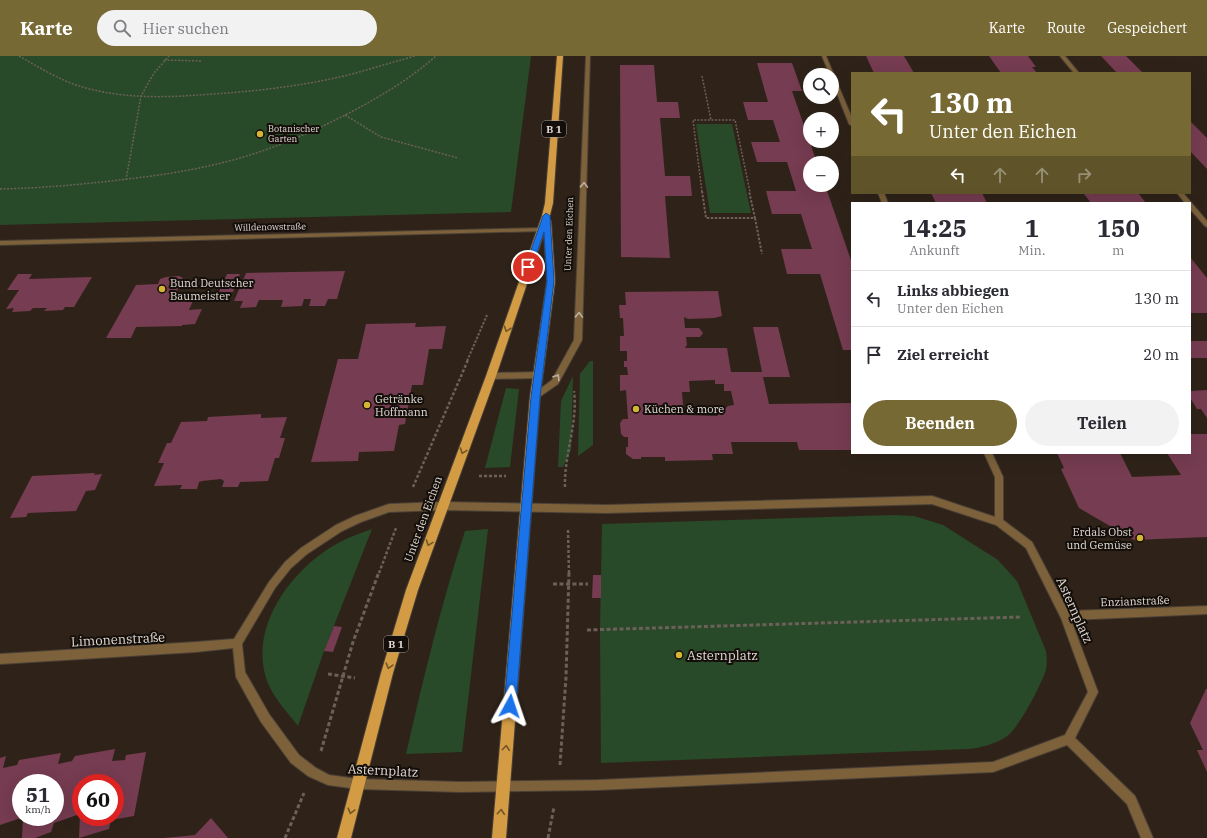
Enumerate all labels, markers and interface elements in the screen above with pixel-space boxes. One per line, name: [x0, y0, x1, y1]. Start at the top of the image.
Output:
search box: [97, 10, 377, 46]
text: Karte: [20, 16, 73, 40]
icon: search: [111, 17, 133, 39]
text: Hier suchen: [143, 19, 229, 38]
text: Karte: [989, 19, 1025, 37]
text: Route: [1047, 19, 1085, 37]
text: Gespeichert: [1107, 19, 1187, 37]
map controls: [803, 68, 839, 192]
button: search: [803, 68, 839, 104]
text: 130 m: [929, 84, 1013, 121]
icon: left: [863, 88, 915, 140]
button: +: [803, 112, 839, 148]
text: Unter den Eichen: [929, 120, 1077, 143]
road number: B 1: [542, 121, 566, 137]
place label: Botanischer Garten: [268, 123, 319, 144]
marker: Botanischer Garten: [255, 129, 265, 139]
button: −: [803, 156, 839, 192]
icon: left: [947, 164, 969, 186]
icon: ahead: [989, 164, 1011, 186]
icon: ahead: [1031, 164, 1053, 186]
icon: right: [1073, 164, 1095, 186]
one-way arrow: [579, 182, 588, 188]
street label: Unter den Eichen: [562, 197, 575, 271]
text: 14:25: [902, 212, 967, 244]
text: 1: [1025, 212, 1039, 244]
text: 150: [1097, 212, 1140, 244]
street label: Willdenowstraße: [234, 220, 306, 233]
text: Ankunft: [910, 242, 960, 259]
text: Min.: [1018, 242, 1046, 259]
text: m: [1112, 242, 1124, 259]
pin: [511, 250, 545, 284]
icon: arrive: [517, 256, 539, 278]
place label: Bund Deutscher Baumeister: [170, 276, 253, 303]
text: Links abbiegen: [897, 281, 1009, 300]
marker: Bund Deutscher Baumeister: [157, 284, 167, 294]
icon: left: [863, 288, 885, 310]
text: 130 m: [1134, 289, 1179, 308]
text: Unter den Eichen: [897, 300, 1004, 317]
one-way arrow: [575, 312, 583, 318]
one-way arrow: [503, 325, 512, 332]
icon: arrive: [863, 344, 885, 366]
text: Ziel erreicht: [897, 345, 989, 364]
text: 20 m: [1143, 345, 1179, 364]
one-way arrow: [552, 375, 559, 382]
place label: Getränke Hoffmann: [375, 392, 428, 419]
marker: Getränke Hoffmann: [362, 400, 372, 410]
button: Beenden: [863, 400, 1017, 446]
button: Teilen: [1025, 400, 1179, 446]
place label: Küchen & more: [644, 402, 724, 416]
marker: Küchen & more: [631, 404, 641, 414]
one-way arrow: [459, 447, 467, 454]
street label: Unter den Eichen: [401, 474, 445, 564]
place label: Erdals Obst und Gemüse: [1067, 525, 1132, 552]
marker: Erdals Obst und Gemüse: [1135, 533, 1145, 543]
one-way arrow: [426, 539, 434, 546]
street label: Asternplatz: [1052, 574, 1097, 646]
street label: Enzianstraße: [1100, 593, 1170, 609]
street label: Limonenstraße: [71, 629, 165, 650]
road number: B 1: [384, 636, 408, 652]
place label: Asternplatz: [687, 647, 758, 664]
marker: Asternplatz: [674, 650, 684, 660]
one-way arrow: [385, 663, 394, 670]
position arrow: [489, 685, 531, 727]
one-way arrow: [502, 745, 511, 751]
street label: Asternplatz: [347, 760, 419, 781]
speed limit sign: 60: [72, 774, 124, 826]
text: 51: [26, 781, 50, 808]
text: km/h: [25, 803, 51, 816]
one-way arrow: [347, 807, 356, 814]
one-way arrow: [496, 809, 505, 815]

